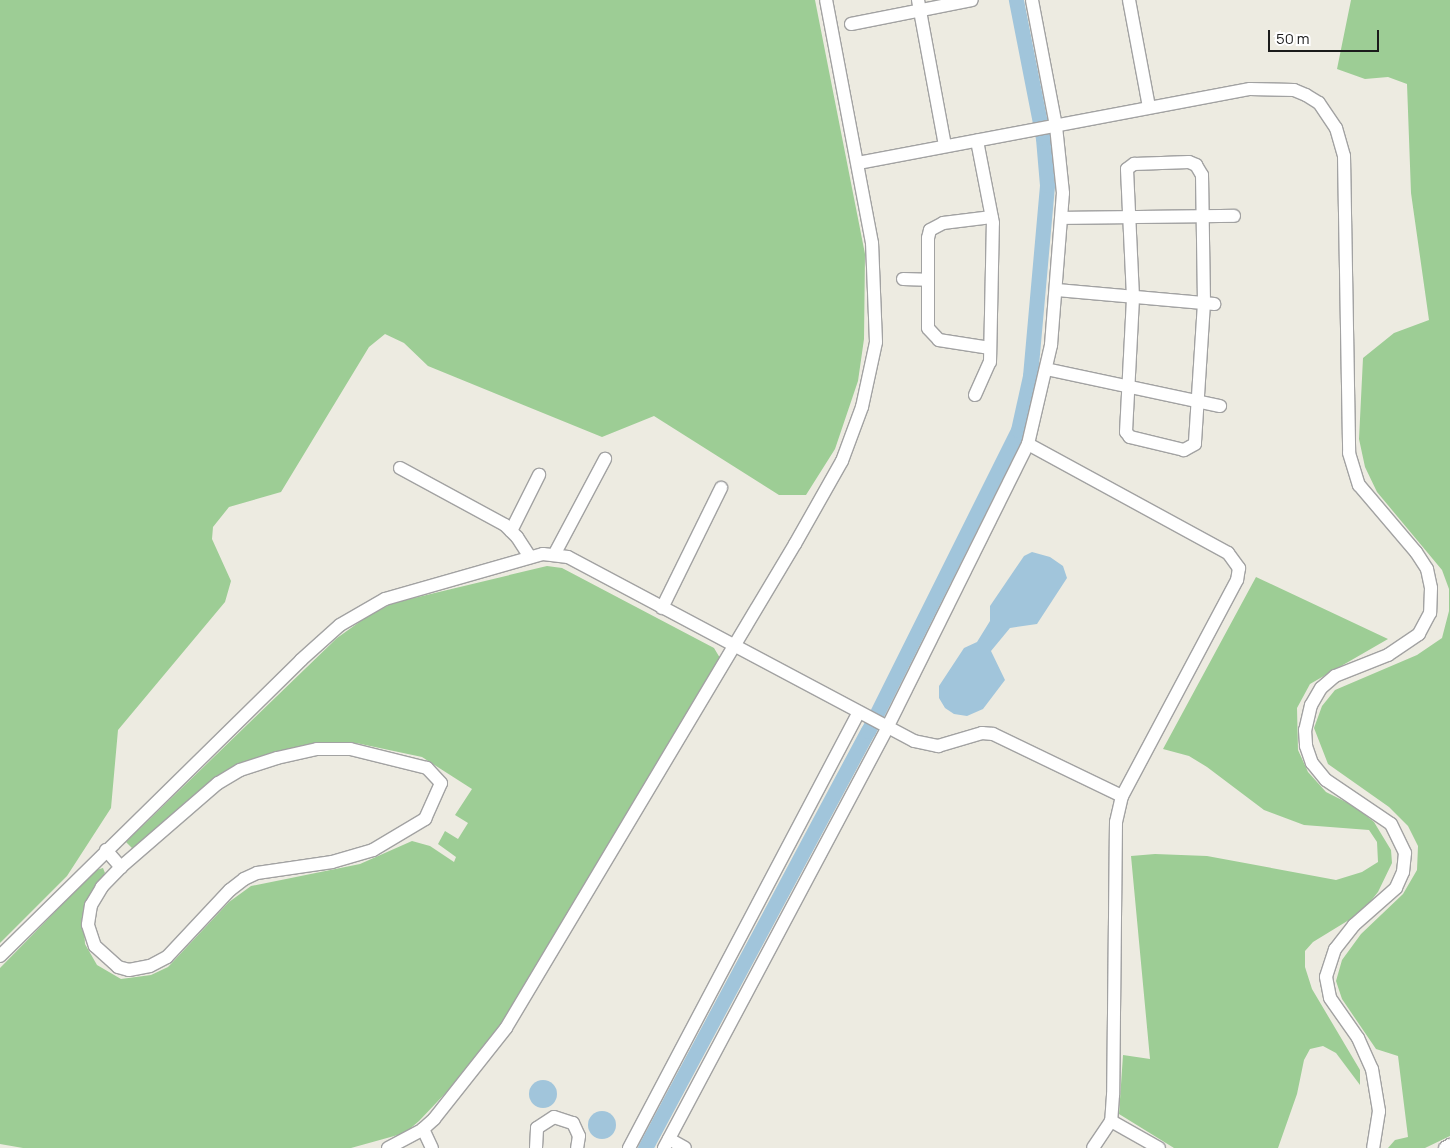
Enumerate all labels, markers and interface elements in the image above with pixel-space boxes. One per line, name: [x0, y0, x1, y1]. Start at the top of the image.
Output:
scale bar: [1270, 20, 1381, 52]
text: 50 m: [1276, 28, 1310, 49]

